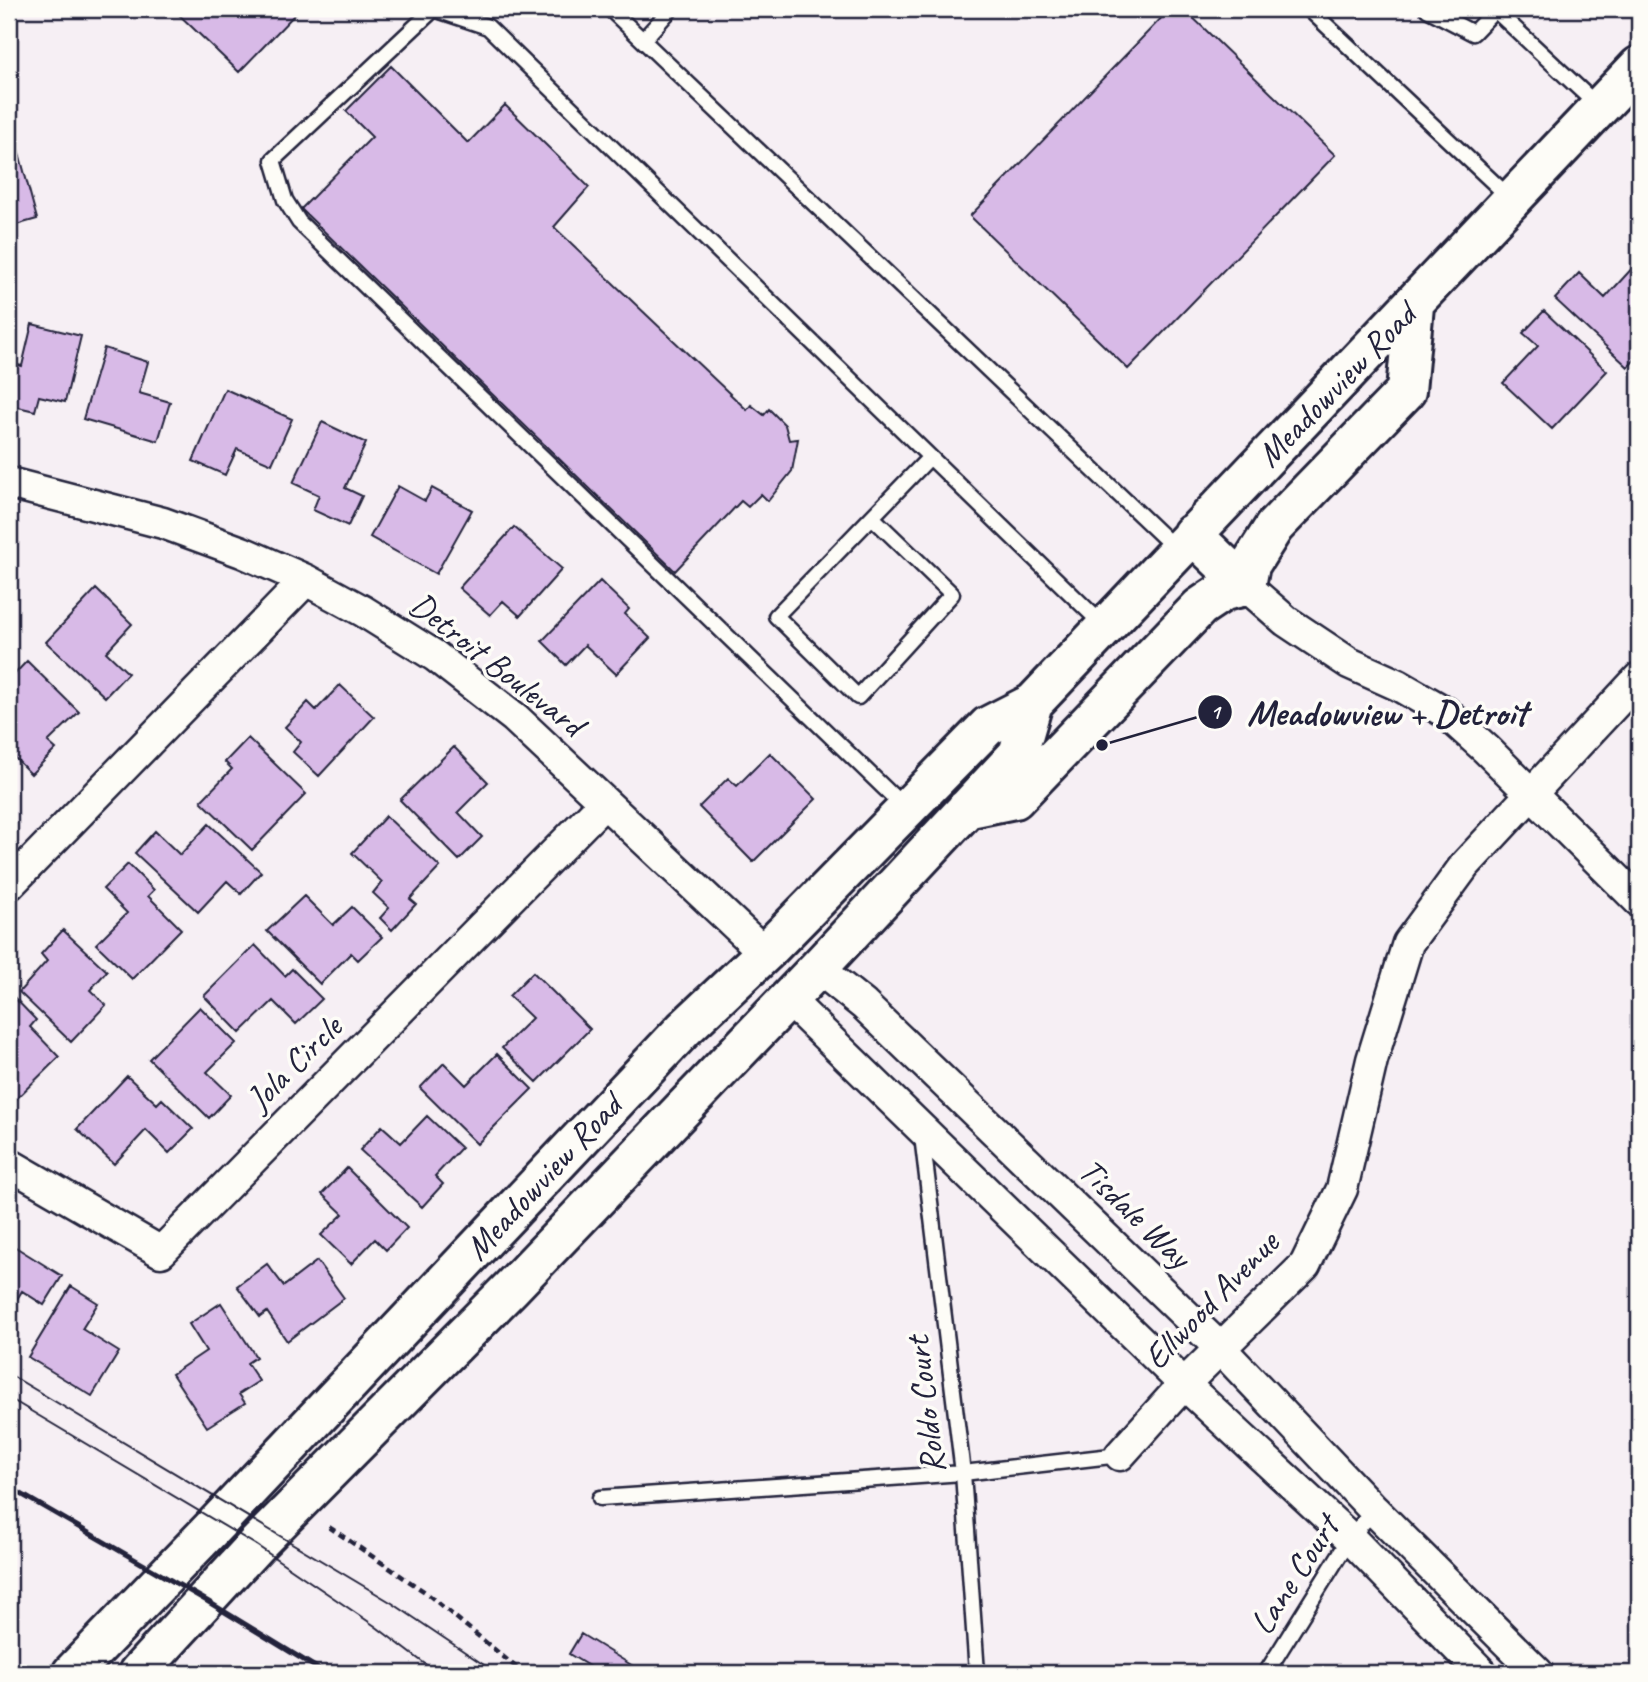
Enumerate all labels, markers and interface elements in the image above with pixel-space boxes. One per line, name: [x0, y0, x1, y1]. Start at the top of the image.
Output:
street label: Meadowview Road: [1247, 290, 1429, 476]
street label: Detroit Boulevard: [401, 582, 597, 749]
callout: Meadowview + Detroit: [1198, 683, 1541, 741]
text: Meadowview + Detroit: [1247, 689, 1533, 736]
text: 1: [1210, 699, 1222, 725]
street label: Jola Circle: [235, 1004, 353, 1122]
street label: Meadowview Road: [455, 1081, 635, 1269]
street label: Tisdale Way: [1069, 1148, 1203, 1280]
street label: Ellwood Avenue: [1134, 1219, 1290, 1379]
street label: Roldo Court: [894, 1331, 956, 1476]
street label: Lane Court: [1239, 1504, 1351, 1643]

